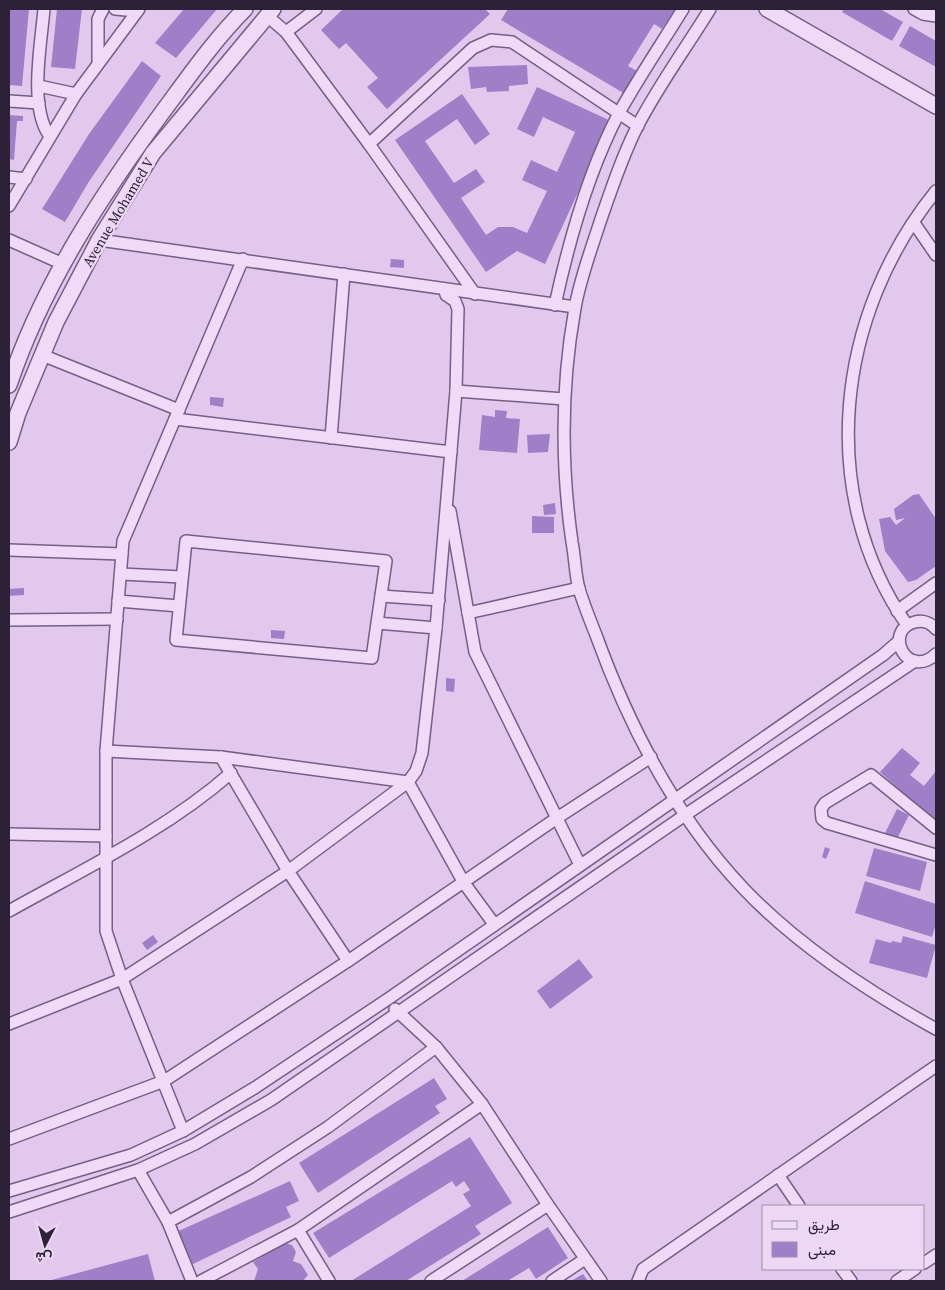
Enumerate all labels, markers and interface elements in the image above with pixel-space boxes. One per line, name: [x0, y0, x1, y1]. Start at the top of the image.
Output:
street label: Avenue Mohamed V: [77, 153, 159, 271]
legend: [762, 1205, 925, 1270]
text: طريق: [808, 1214, 840, 1235]
north arrow: [20, 1220, 70, 1270]
text: مبنى: [808, 1239, 836, 1260]
text: ش: [34, 1247, 53, 1269]

